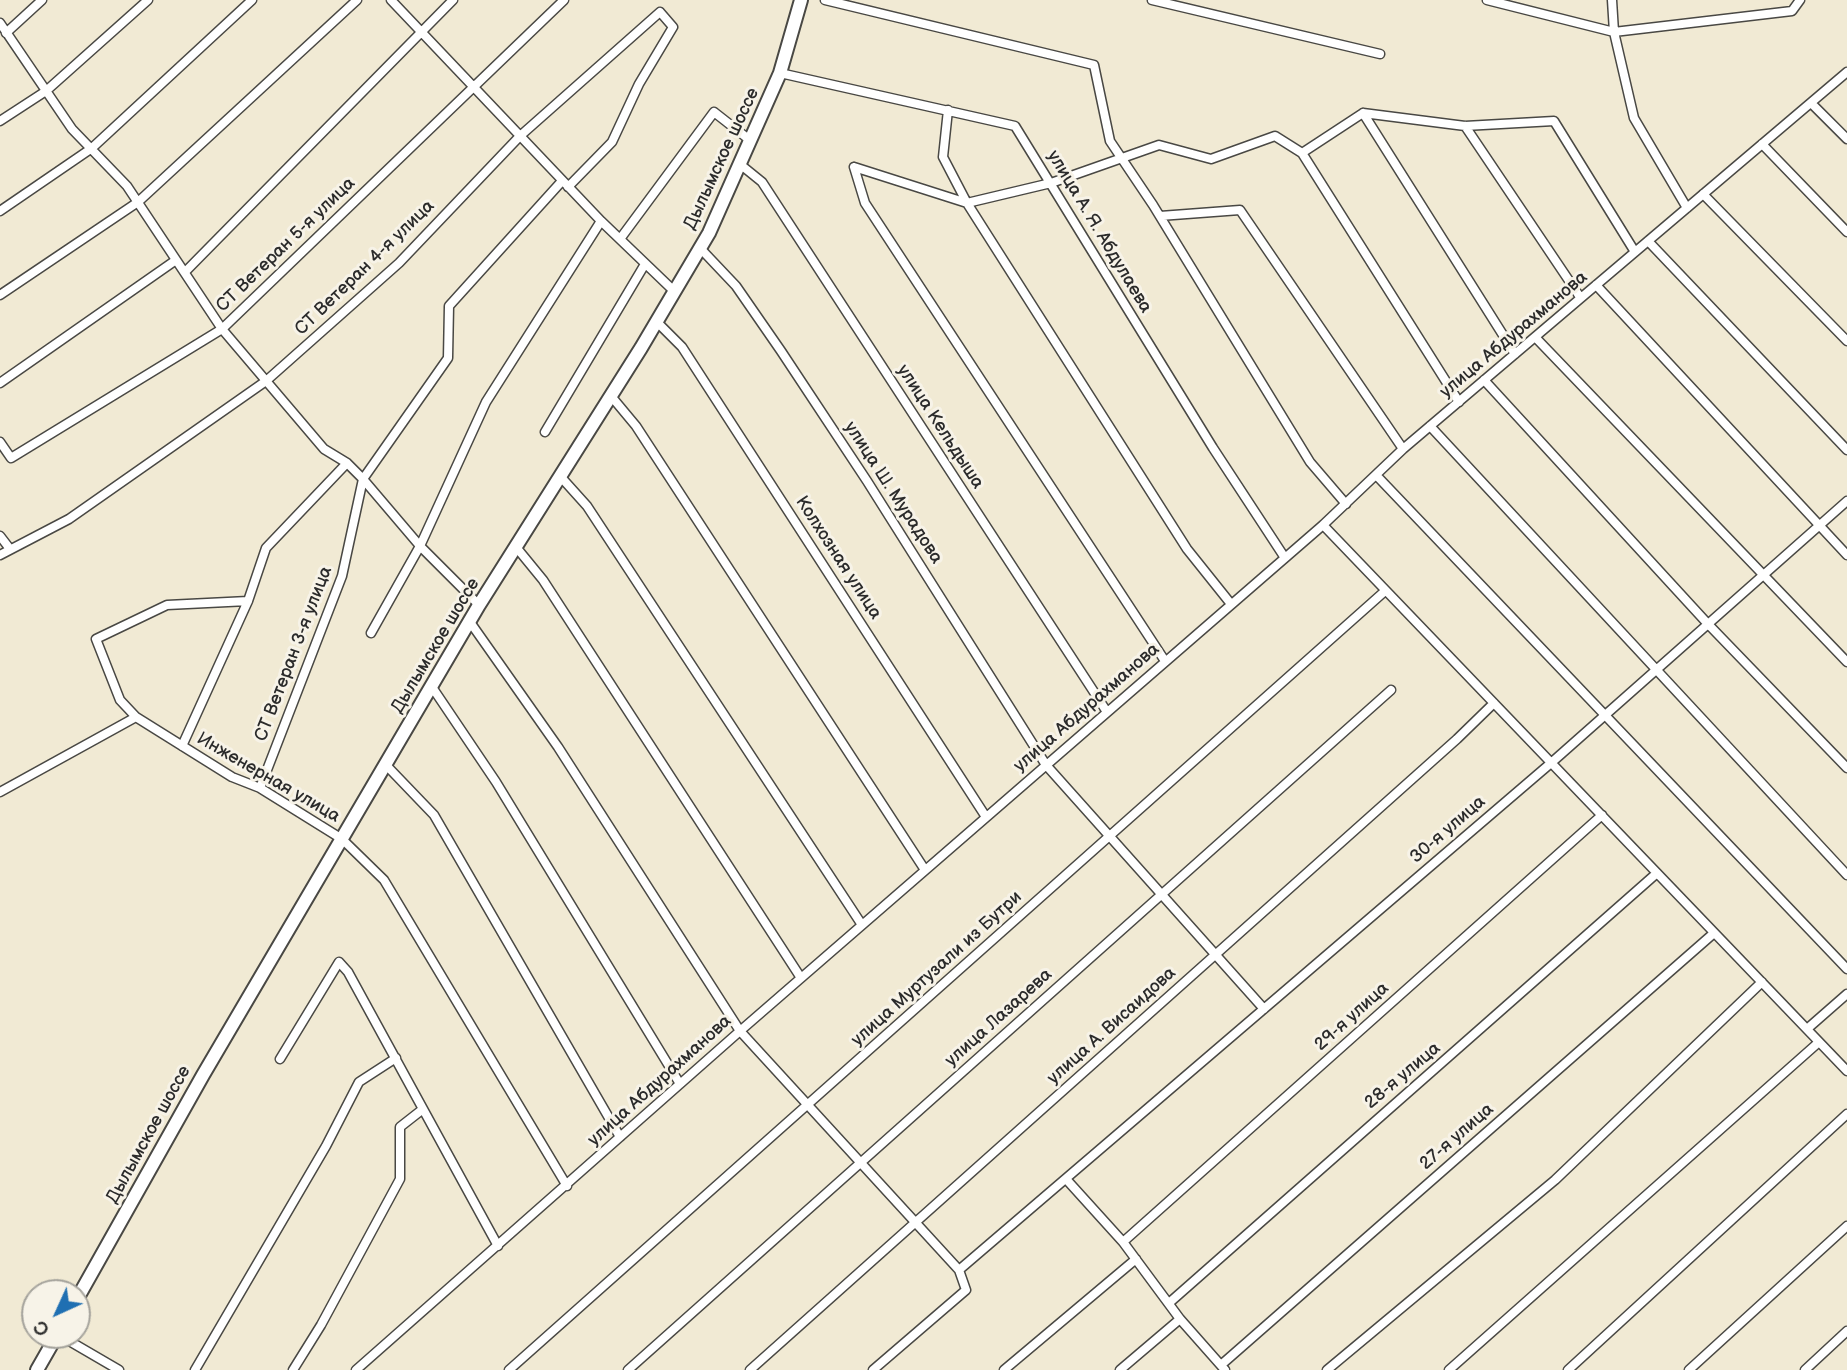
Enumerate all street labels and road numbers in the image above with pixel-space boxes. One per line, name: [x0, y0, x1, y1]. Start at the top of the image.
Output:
street label: Дылымское шоссе: [680, 85, 764, 233]
street label: улица А. Я. Абдулаева: [1042, 147, 1156, 317]
street label: СТ Ветеран 5-я улица: [212, 173, 360, 317]
street label: СТ Ветеран 4-я улица: [291, 196, 439, 340]
street label: улица Абдурахманова: [1436, 267, 1592, 403]
street label: улица Кельдыша: [892, 361, 988, 493]
street label: улица Ш. Мурадова: [839, 418, 947, 568]
street label: Колхозная улица: [790, 492, 886, 624]
street label: СТ Ветеран 3-я улица: [251, 564, 337, 744]
street label: Дылымское шоссе: [387, 574, 485, 718]
street label: улица Абдурахманова: [1010, 639, 1164, 777]
street label: Инженерная улица: [192, 728, 344, 828]
street label: 30-я улица: [1406, 791, 1490, 869]
street label: улица Муртузали из Бутри: [847, 887, 1027, 1051]
street label: улица А. Висаидова: [1043, 963, 1181, 1089]
street label: улица Лазарева: [941, 964, 1057, 1072]
street label: 29-я улица: [1310, 978, 1394, 1056]
street label: улица Абдурахманова: [584, 1011, 736, 1151]
street label: 28-я улица: [1361, 1038, 1445, 1114]
street label: Дылымское шоссе: [102, 1062, 196, 1208]
street label: 27-я улица: [1416, 1099, 1498, 1175]

